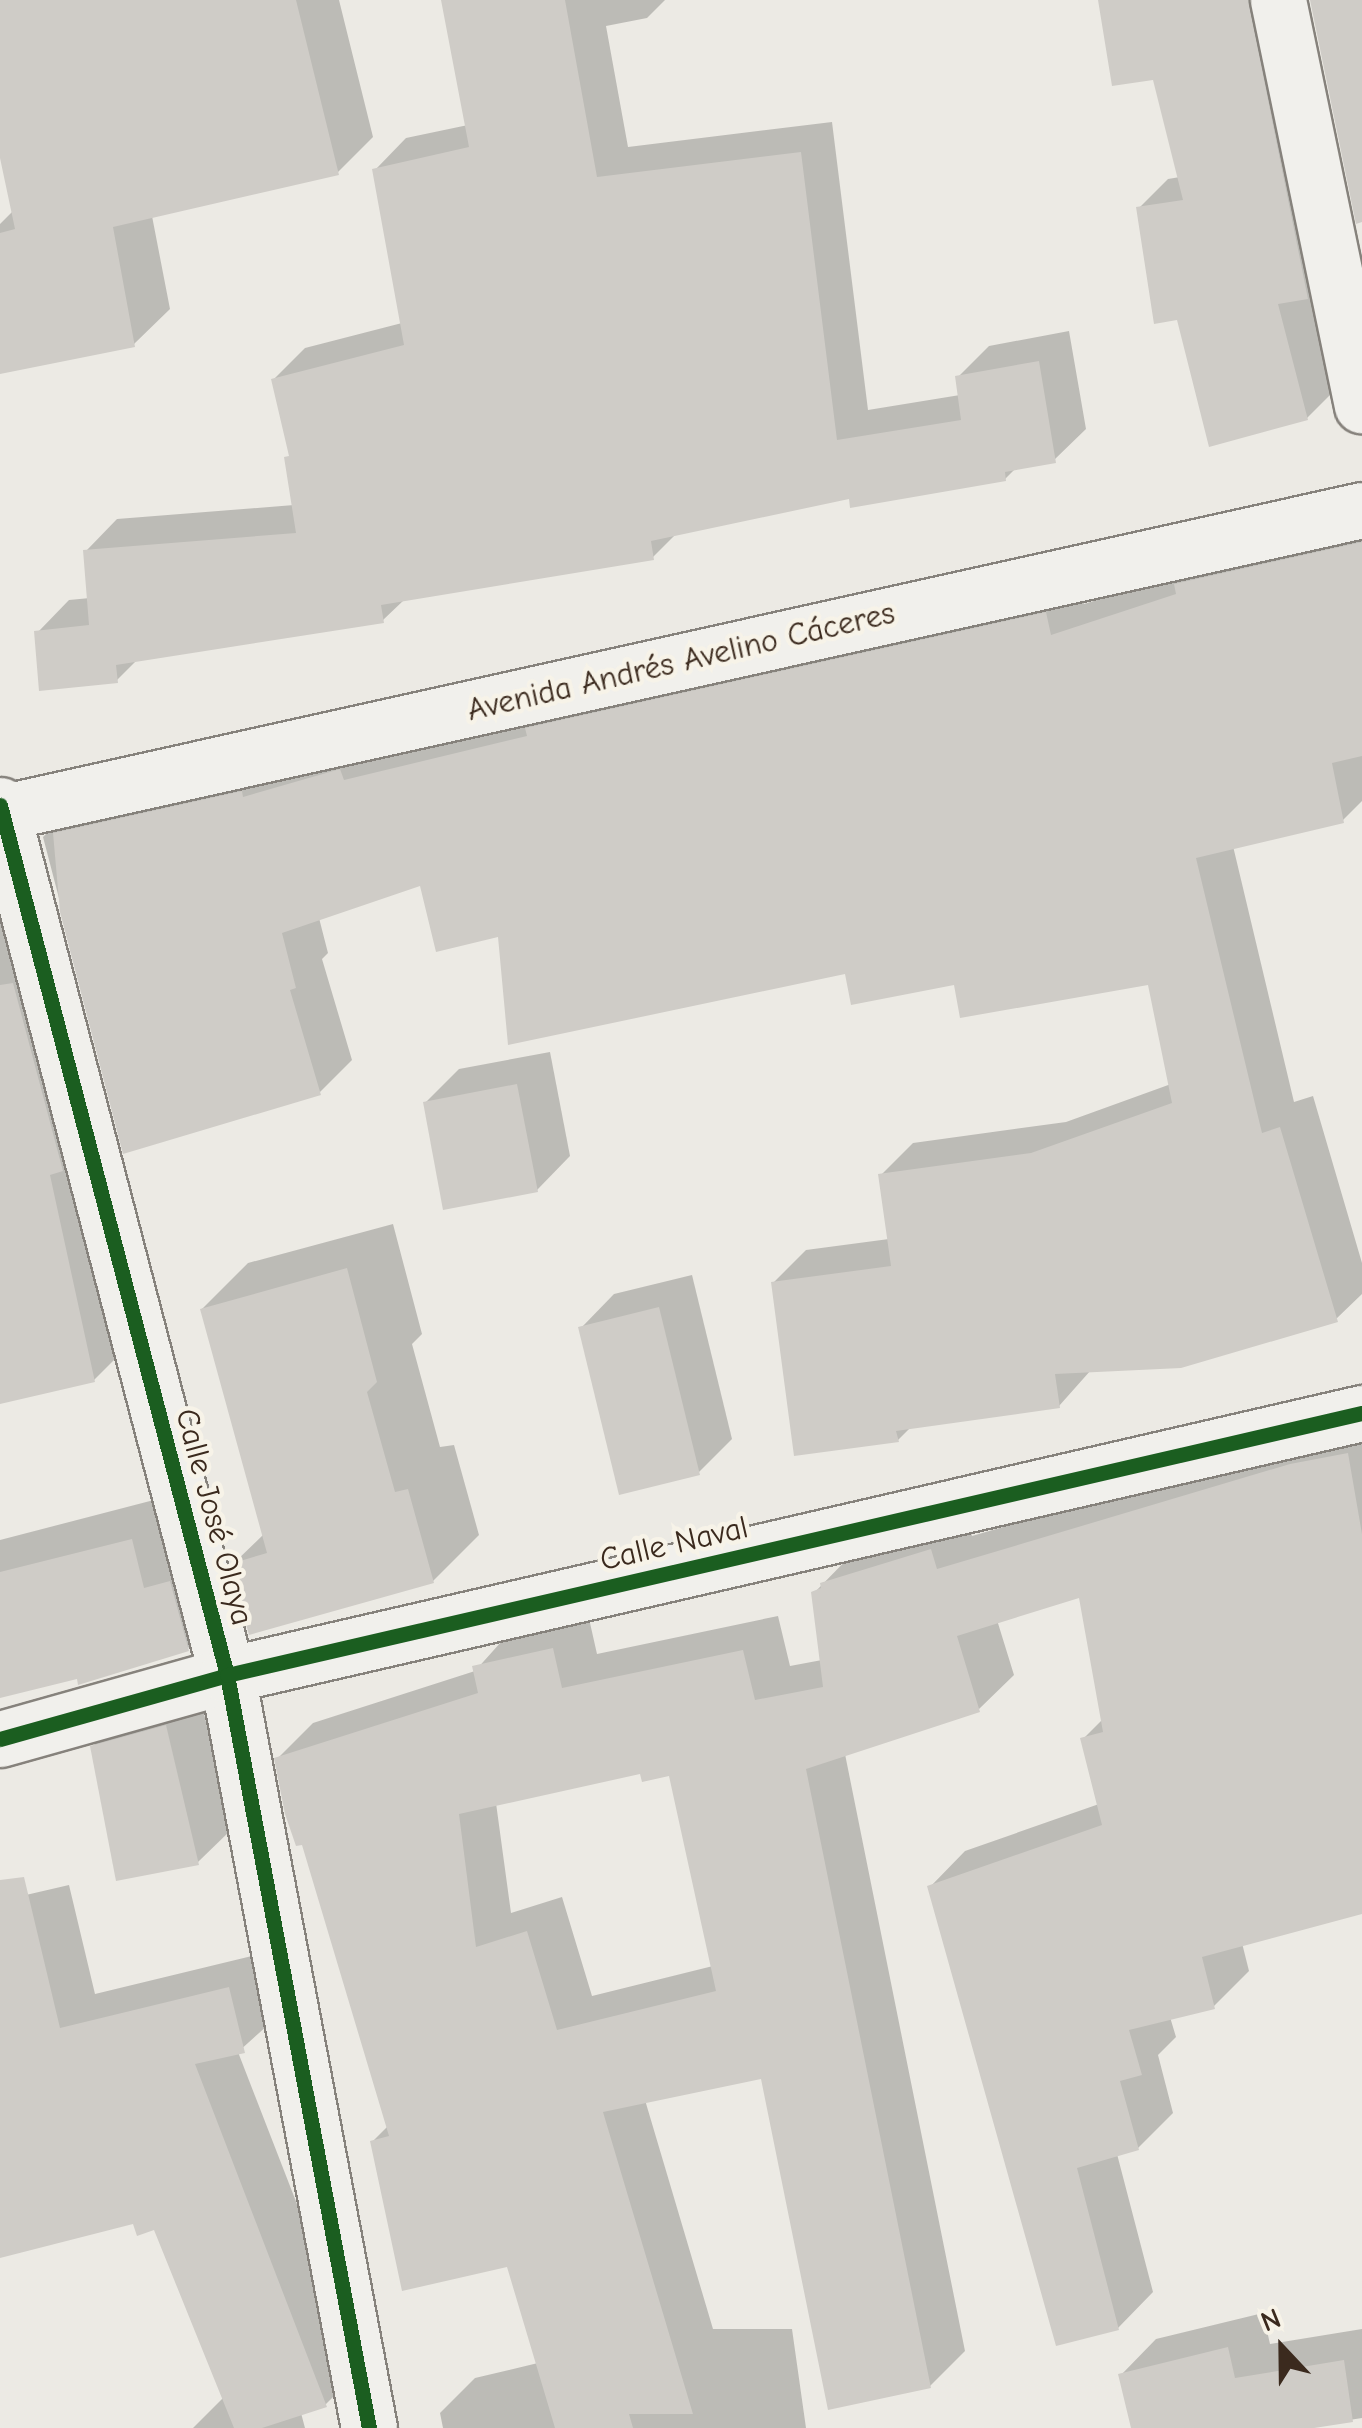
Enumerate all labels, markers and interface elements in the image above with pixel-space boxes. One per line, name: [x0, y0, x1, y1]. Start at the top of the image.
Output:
street label: Avenida Andrés Avelino Cáceres: [464, 594, 898, 730]
street label: Calle José Olaya: [167, 1405, 261, 1629]
street label: Calle Naval: [596, 1508, 752, 1580]
north arrow: [1232, 2298, 1332, 2398]
text: N: [1256, 2302, 1285, 2338]

